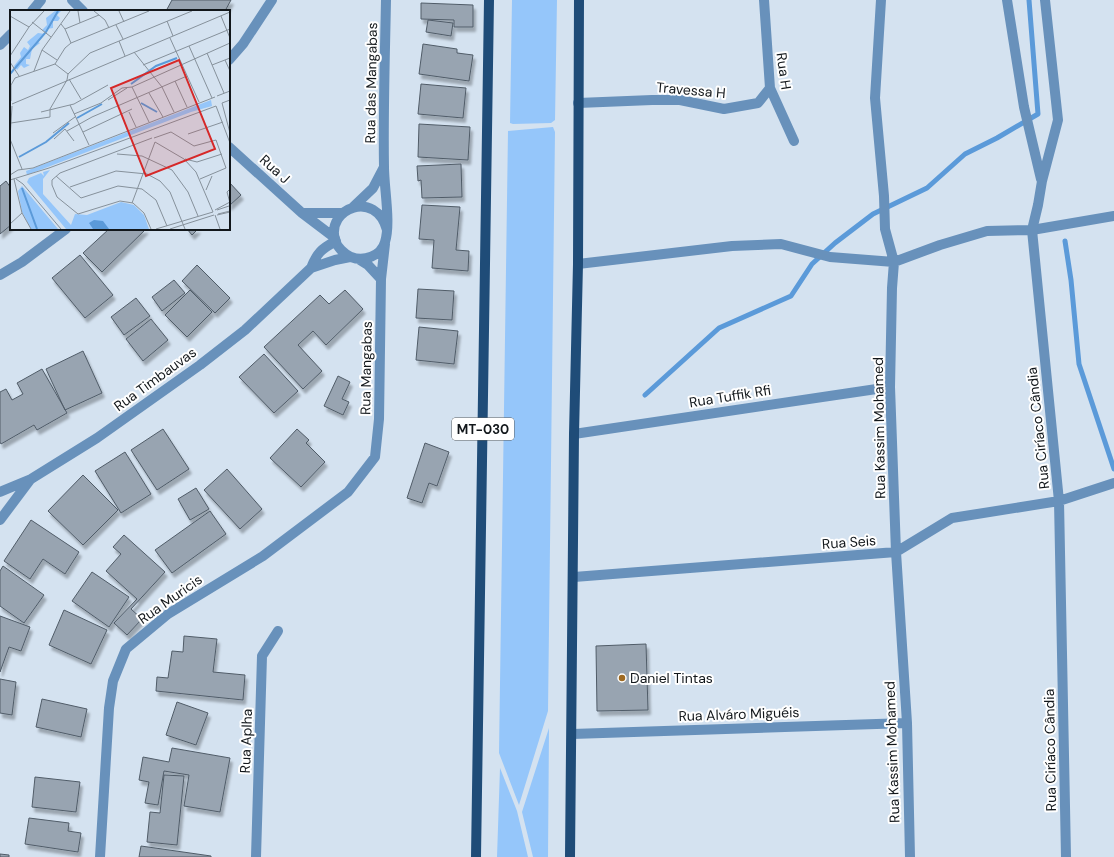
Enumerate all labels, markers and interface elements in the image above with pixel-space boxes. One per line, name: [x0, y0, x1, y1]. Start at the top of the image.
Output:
inset map: [10, 10, 230, 230]
street label: Rua das Mangabas: [361, 22, 381, 144]
street label: Rua H: [772, 51, 796, 91]
street label: Travessa H: [656, 78, 726, 102]
street label: Rua J: [256, 151, 294, 187]
street label: Rua Mangabas: [356, 321, 376, 415]
street label: Rua Timbauvas: [110, 343, 200, 415]
street label: Rua Kassim Mohamed: [869, 357, 889, 499]
street label: Rua Ciríaco Cândia: [1023, 366, 1053, 490]
street label: Rua Tuffik Rfi: [688, 381, 772, 411]
road number: MT-030: [452, 418, 514, 440]
street label: Rua Seis: [821, 531, 877, 553]
street label: Rua Muricis: [134, 570, 206, 628]
place label: Daniel Tintas: [630, 669, 713, 687]
marker: Daniel Tintas: [617, 673, 627, 683]
street label: Rua Kassim Mohamed: [881, 681, 903, 823]
street label: Rua Ciríaco Cândia: [1040, 689, 1060, 811]
street label: Rua Alváro Miguéis: [678, 703, 800, 725]
street label: Rua Aplha: [236, 708, 256, 774]

